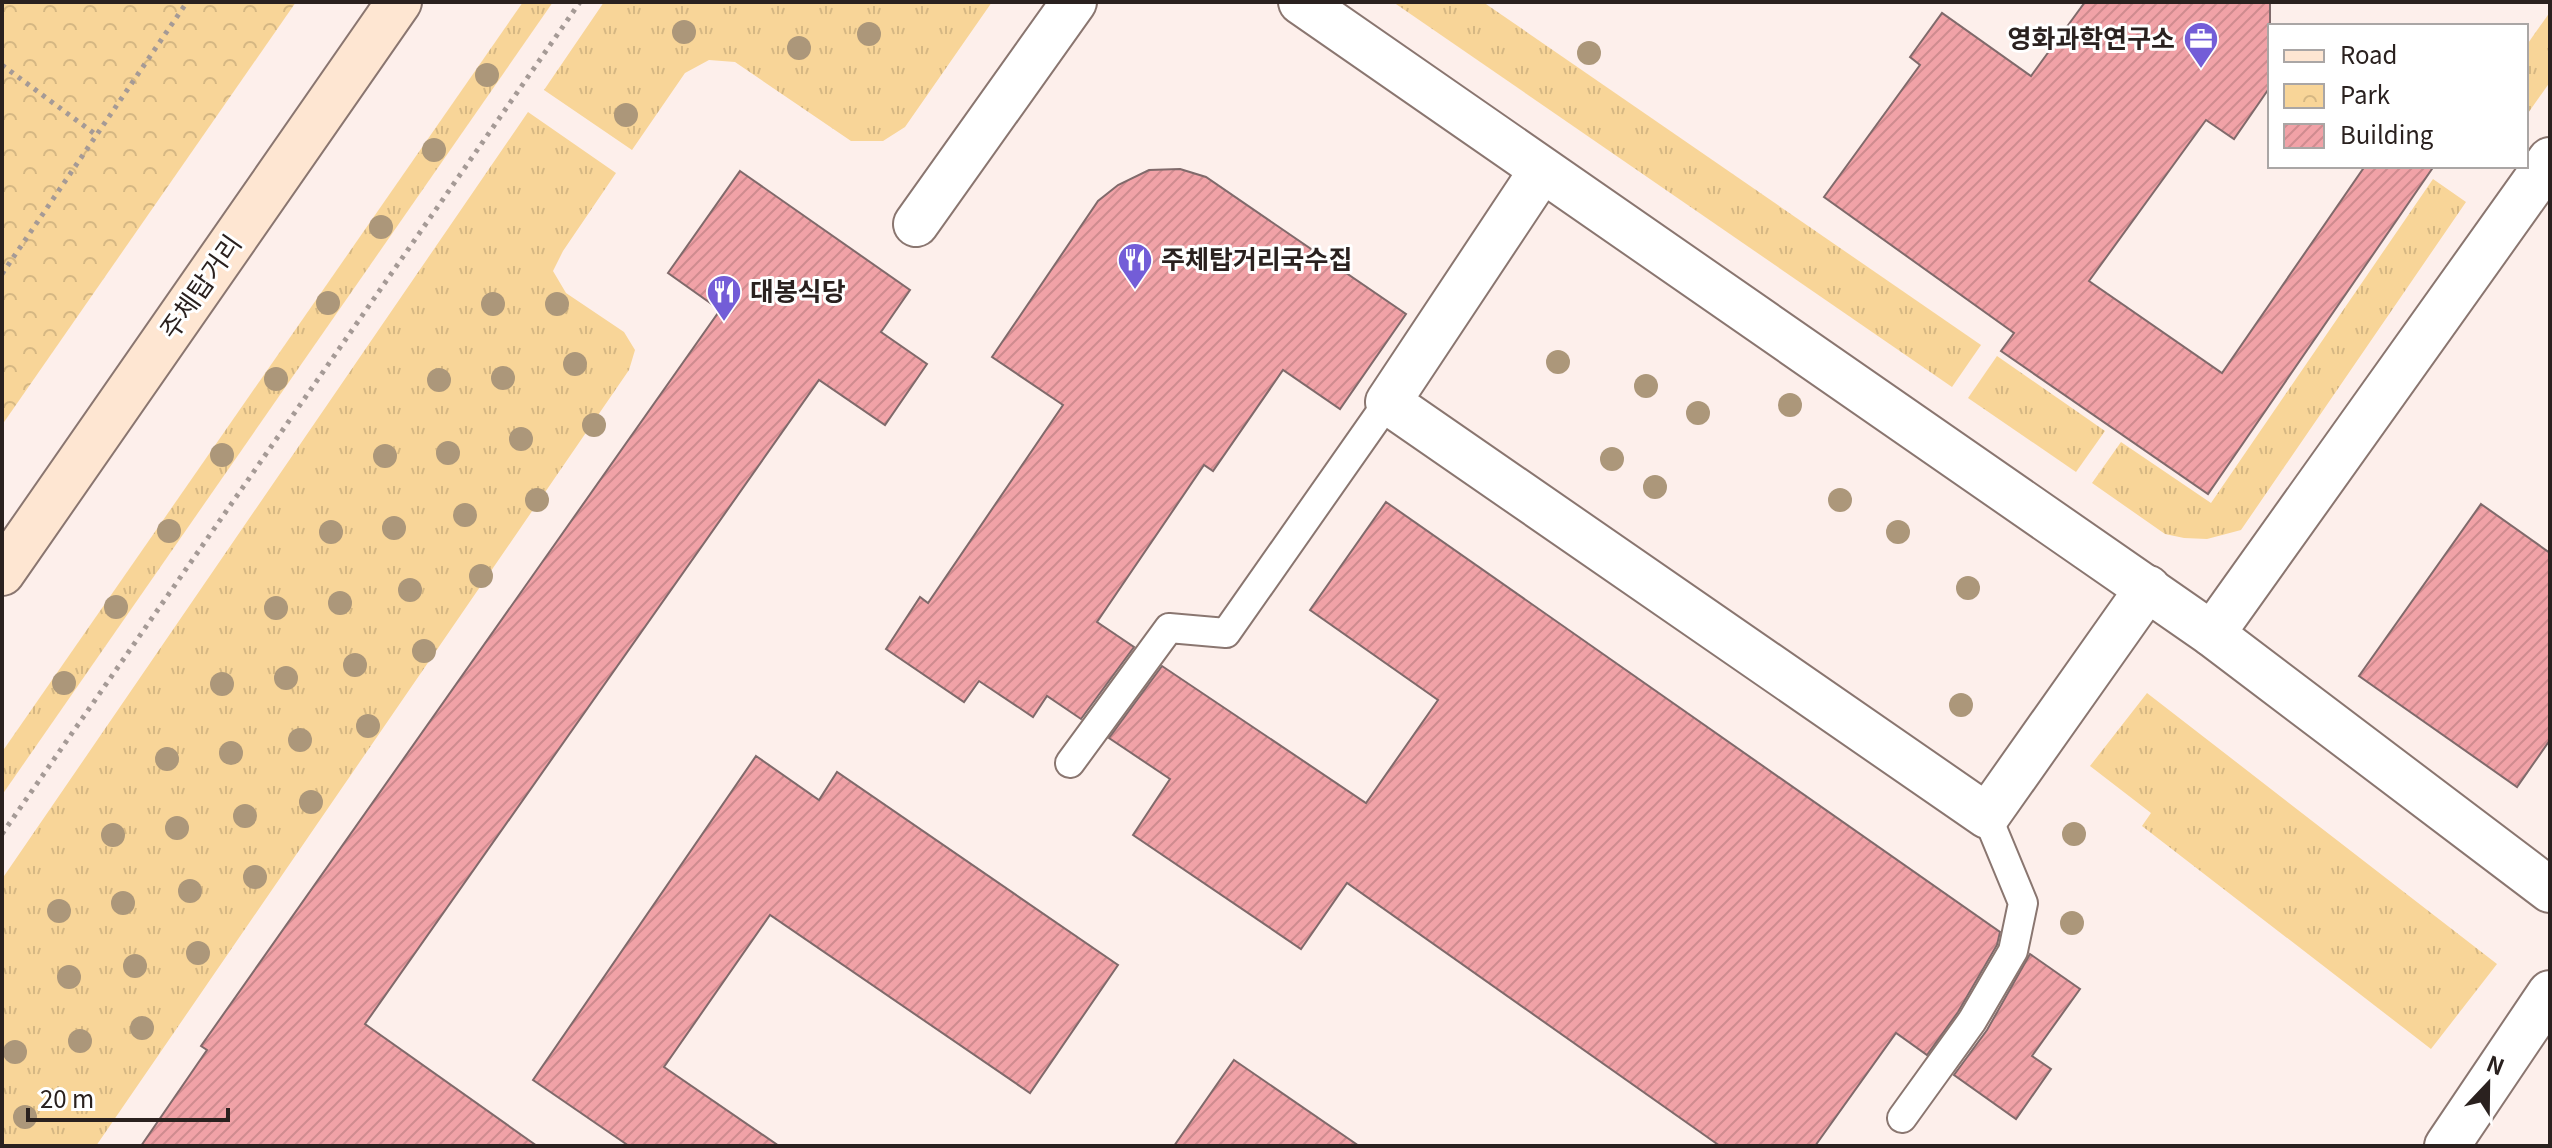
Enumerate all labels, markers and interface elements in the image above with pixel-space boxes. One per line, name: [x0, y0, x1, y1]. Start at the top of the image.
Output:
place label: 영화과학연구소: [2008, 18, 2175, 55]
office icon: 영화과학연구소: [2182, 20, 2220, 70]
legend: [2268, 24, 2528, 168]
text: Road: [2340, 36, 2397, 71]
text: Park: [2340, 76, 2391, 111]
text: Building: [2340, 116, 2434, 151]
street label: 주체탑거리: [149, 226, 248, 345]
place label: 주체탑거리국수집: [1161, 239, 1352, 276]
restaurant icon: 주체탑거리국수집: [1116, 241, 1154, 291]
place label: 대봉식당: [750, 271, 846, 308]
restaurant icon: 대봉식당: [705, 273, 743, 323]
north arrow: [2448, 1044, 2528, 1124]
text: N: [2483, 1046, 2510, 1082]
scale bar: [28, 1072, 228, 1122]
text: 20 m: [40, 1080, 94, 1115]

